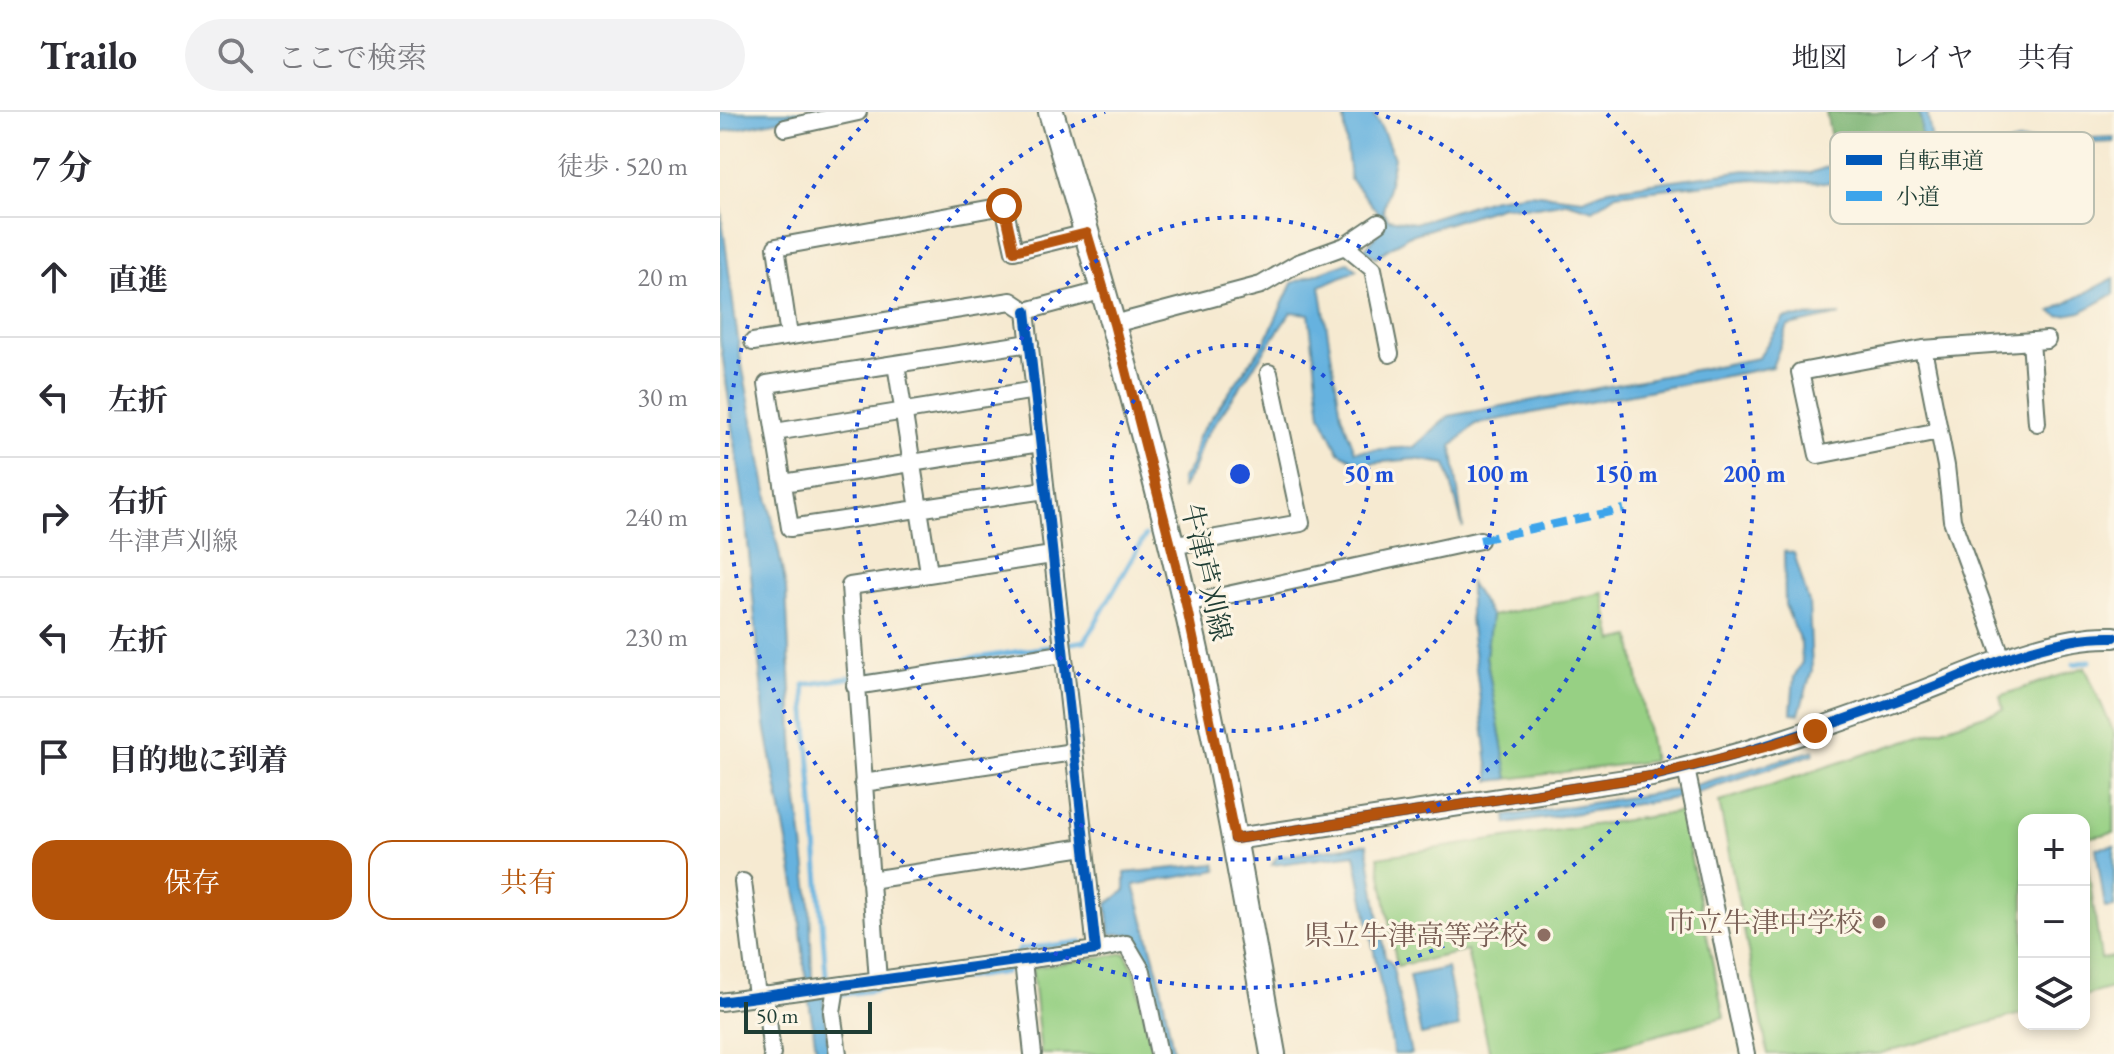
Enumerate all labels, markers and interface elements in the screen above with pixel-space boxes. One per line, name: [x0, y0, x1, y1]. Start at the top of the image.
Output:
search box: [185, 19, 745, 91]
text: Trailo: [40, 31, 137, 80]
icon: search: [213, 33, 257, 77]
text: ここで検索: [277, 38, 427, 77]
text: 地図: [1791, 39, 1847, 75]
text: レイヤ: [1891, 39, 1974, 75]
text: 共有: [2018, 39, 2074, 75]
legend: [1830, 132, 2094, 224]
text: 7 分: [32, 145, 92, 189]
text: 自転車道: [1896, 146, 1984, 175]
text: 徒歩 · 520 m: [558, 149, 688, 183]
text: 小道: [1896, 182, 1940, 211]
route start: [986, 188, 1022, 224]
icon: ahead: [32, 255, 76, 299]
text: 直進: [108, 260, 168, 299]
text: 20 m: [638, 260, 688, 294]
icon: left: [32, 375, 76, 419]
text: 左折: [108, 380, 168, 419]
text: 30 m: [638, 380, 688, 414]
text: 50 m: [1344, 458, 1394, 489]
text: 100 m: [1465, 458, 1529, 489]
text: 150 m: [1594, 458, 1658, 489]
text: 200 m: [1722, 458, 1786, 489]
centre of rings: [1226, 460, 1254, 488]
text: 右折: [108, 481, 168, 520]
icon: right: [32, 495, 76, 539]
text: 240 m: [625, 500, 688, 534]
street label: 牛津芦刈線: [1174, 500, 1240, 644]
text: 牛津芦刈線: [108, 524, 238, 558]
icon: left: [32, 615, 76, 659]
text: 左折: [108, 620, 168, 659]
text: 230 m: [625, 620, 688, 654]
route end: [1797, 713, 1833, 749]
icon: arrive: [32, 735, 76, 779]
text: 目的地に到着: [108, 740, 288, 779]
map controls: [2018, 814, 2090, 1030]
button: +: [2018, 814, 2090, 886]
button: 保存: [32, 840, 352, 920]
button: 共有: [368, 840, 688, 920]
button: −: [2018, 886, 2090, 958]
place label: 市立牛津中学校: [1667, 904, 1863, 940]
marker: 市立牛津中学校: [1870, 913, 1888, 931]
place label: 県立牛津高等学校: [1304, 917, 1528, 953]
marker: 県立牛津高等学校: [1535, 926, 1553, 944]
button: layers: [2018, 958, 2090, 1030]
scale bar: [744, 998, 872, 1034]
text: 50 m: [756, 1001, 799, 1030]

